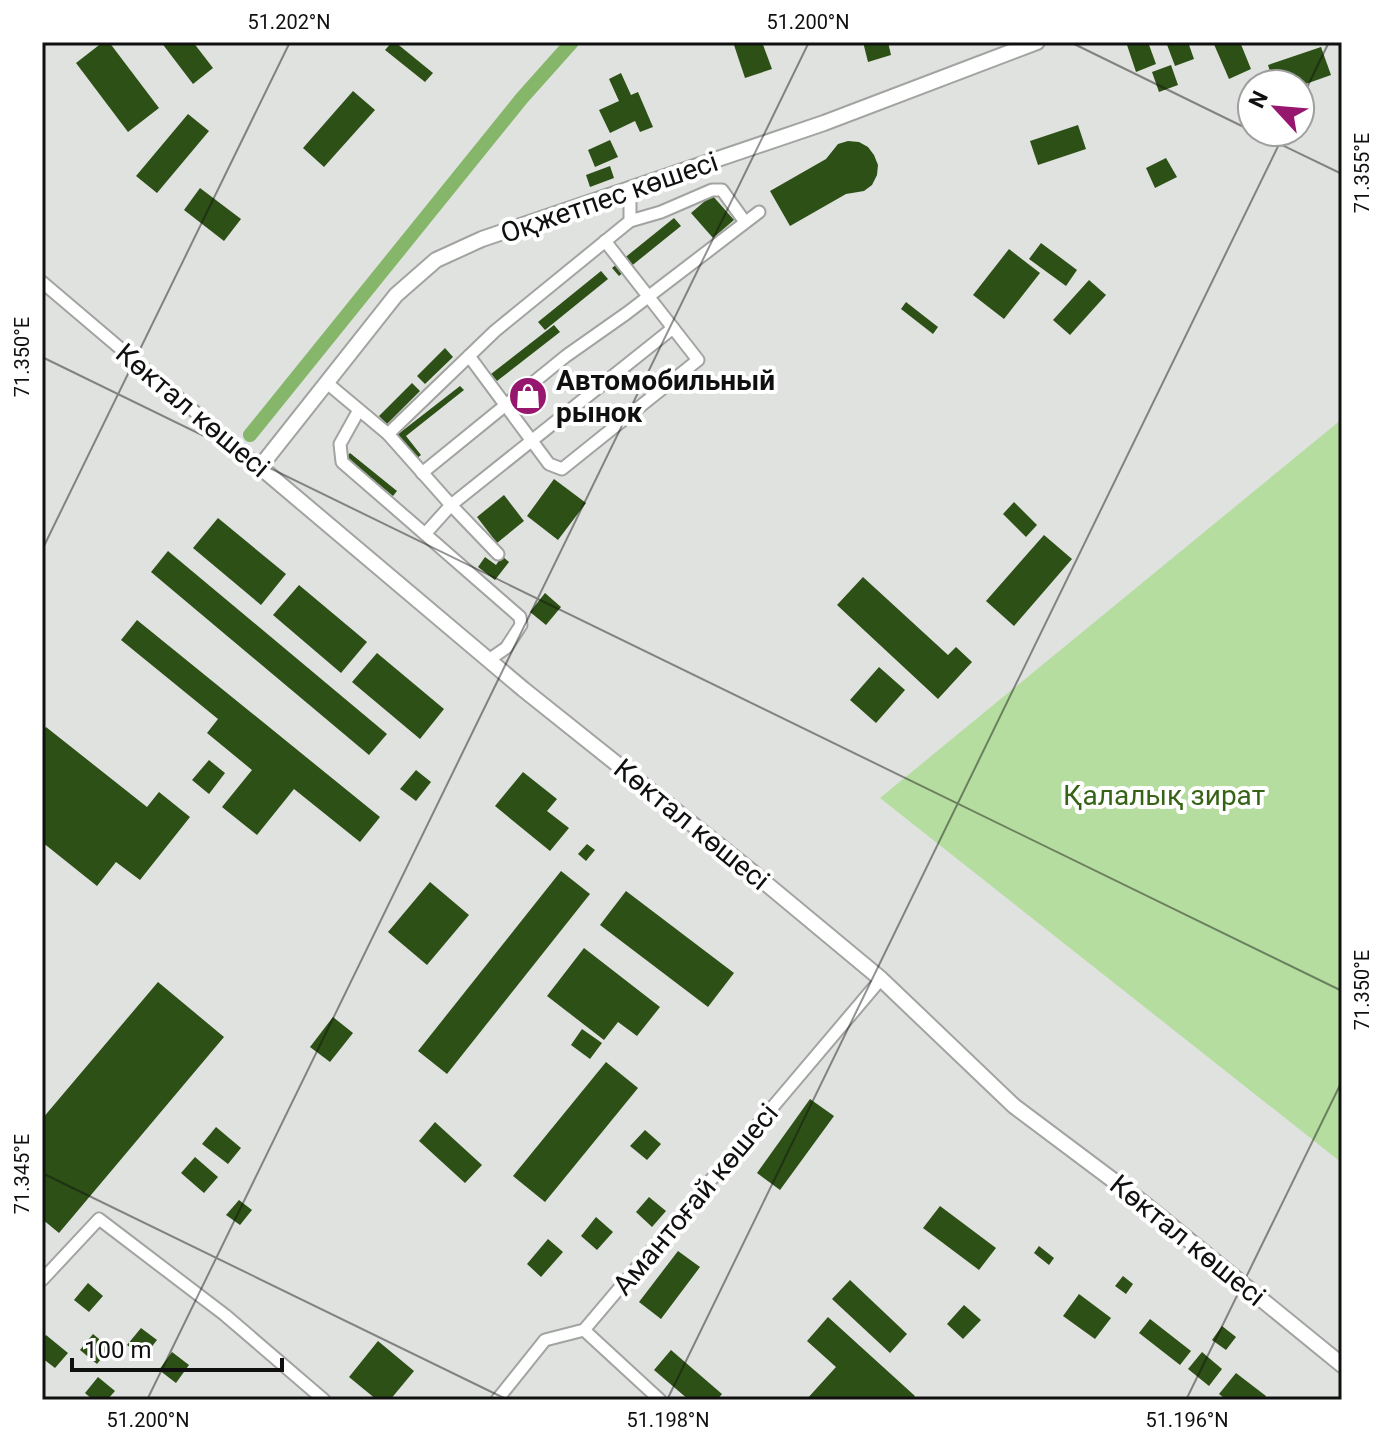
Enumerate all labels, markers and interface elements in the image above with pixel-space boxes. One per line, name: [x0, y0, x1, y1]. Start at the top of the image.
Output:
text: 51.202°N: [247, 10, 331, 34]
text: 51.200°N: [766, 10, 850, 34]
north arrow: [1236, 68, 1316, 148]
text: N: [1244, 87, 1273, 112]
text: 71.355°E: [1350, 133, 1374, 213]
street label: Оқжетпес көшесі: [496, 145, 722, 250]
text: 71.350°E: [10, 317, 34, 397]
street label: Көктал көшесі: [109, 337, 276, 484]
place label: Автомобильный рынок: [556, 364, 775, 429]
shop icon: Автомобильный рынок: [507, 375, 549, 417]
street label: Көктал көшесі: [607, 752, 776, 897]
park label: Қалалық зират: [1063, 779, 1265, 812]
text: 71.350°E: [1350, 950, 1374, 1030]
street label: Амантоғай көшесі: [606, 1097, 785, 1302]
text: 71.345°E: [10, 1134, 34, 1214]
street label: Көктал көшесі: [1103, 1168, 1272, 1313]
scale bar: [72, 1322, 282, 1372]
text: 100 m: [84, 1336, 151, 1364]
text: 51.200°N: [106, 1408, 190, 1432]
text: 51.198°N: [626, 1408, 710, 1432]
text: 51.196°N: [1145, 1408, 1229, 1432]

